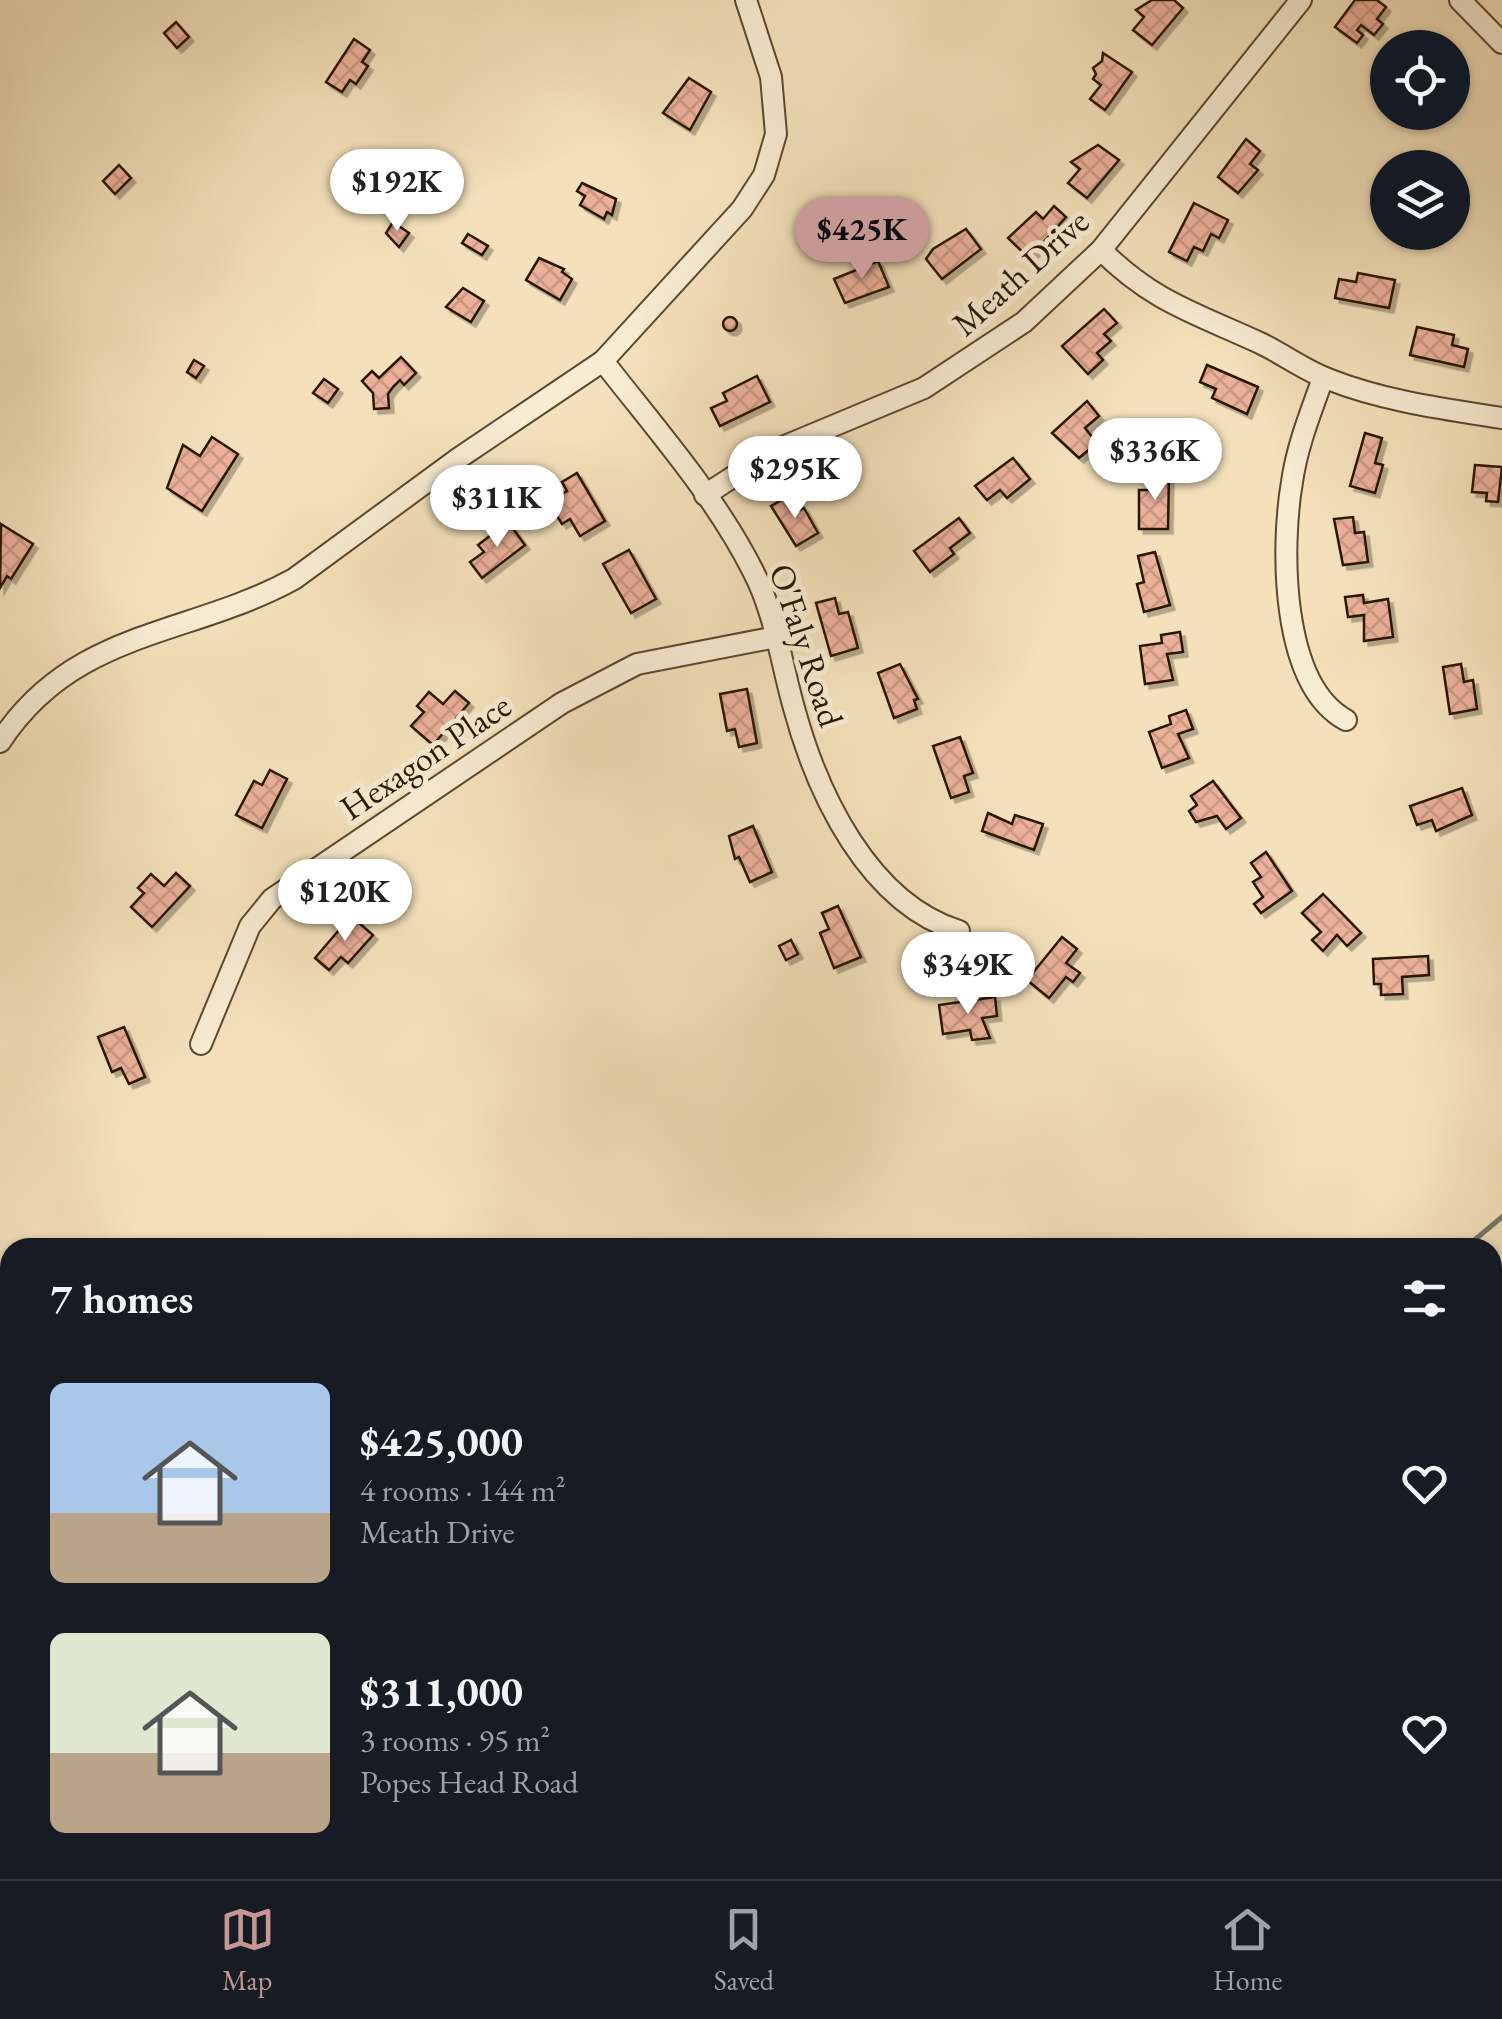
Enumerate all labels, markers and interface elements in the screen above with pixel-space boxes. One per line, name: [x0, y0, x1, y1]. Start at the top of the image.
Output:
map controls: [1370, 30, 1470, 250]
button: locate: [1370, 30, 1470, 130]
pin: $192K: [327, 149, 467, 234]
button: layers: [1370, 150, 1470, 250]
text: $192K: [352, 160, 442, 202]
pin: $425K: [792, 197, 932, 282]
street label: Meath Drive: [942, 199, 1098, 345]
text: $425K: [817, 208, 907, 250]
pin: $336K: [1085, 418, 1225, 503]
text: $336K: [1110, 429, 1200, 471]
pin: $295K: [725, 436, 865, 521]
text: $295K: [750, 447, 840, 489]
pin: $311K: [427, 465, 567, 550]
text: $311K: [452, 476, 542, 518]
street label: O'Faly Road: [760, 558, 855, 732]
street label: Hexagon Place: [331, 682, 519, 830]
pin: $120K: [275, 859, 415, 944]
text: $120K: [300, 870, 390, 912]
pin: $349K: [898, 932, 1038, 1017]
text: $349K: [923, 943, 1013, 985]
text: 7 homes: [50, 1271, 193, 1326]
icon: filters: [1397, 1271, 1452, 1326]
text: $425,000: [360, 1414, 523, 1469]
icon: home: [130, 1423, 250, 1543]
icon: heart: [1397, 1456, 1452, 1511]
text: 4 rooms · 144 m²: [360, 1469, 566, 1511]
text: Meath Drive: [360, 1511, 515, 1553]
text: $311,000: [360, 1664, 523, 1719]
icon: home: [130, 1673, 250, 1793]
icon: heart: [1397, 1706, 1452, 1761]
text: 3 rooms · 95 m²: [360, 1719, 550, 1761]
text: Popes Head Road: [360, 1761, 578, 1803]
tab: Map: [220, 1902, 275, 1998]
tab: Saved: [714, 1902, 774, 1998]
tab: Home: [1213, 1902, 1282, 1998]

